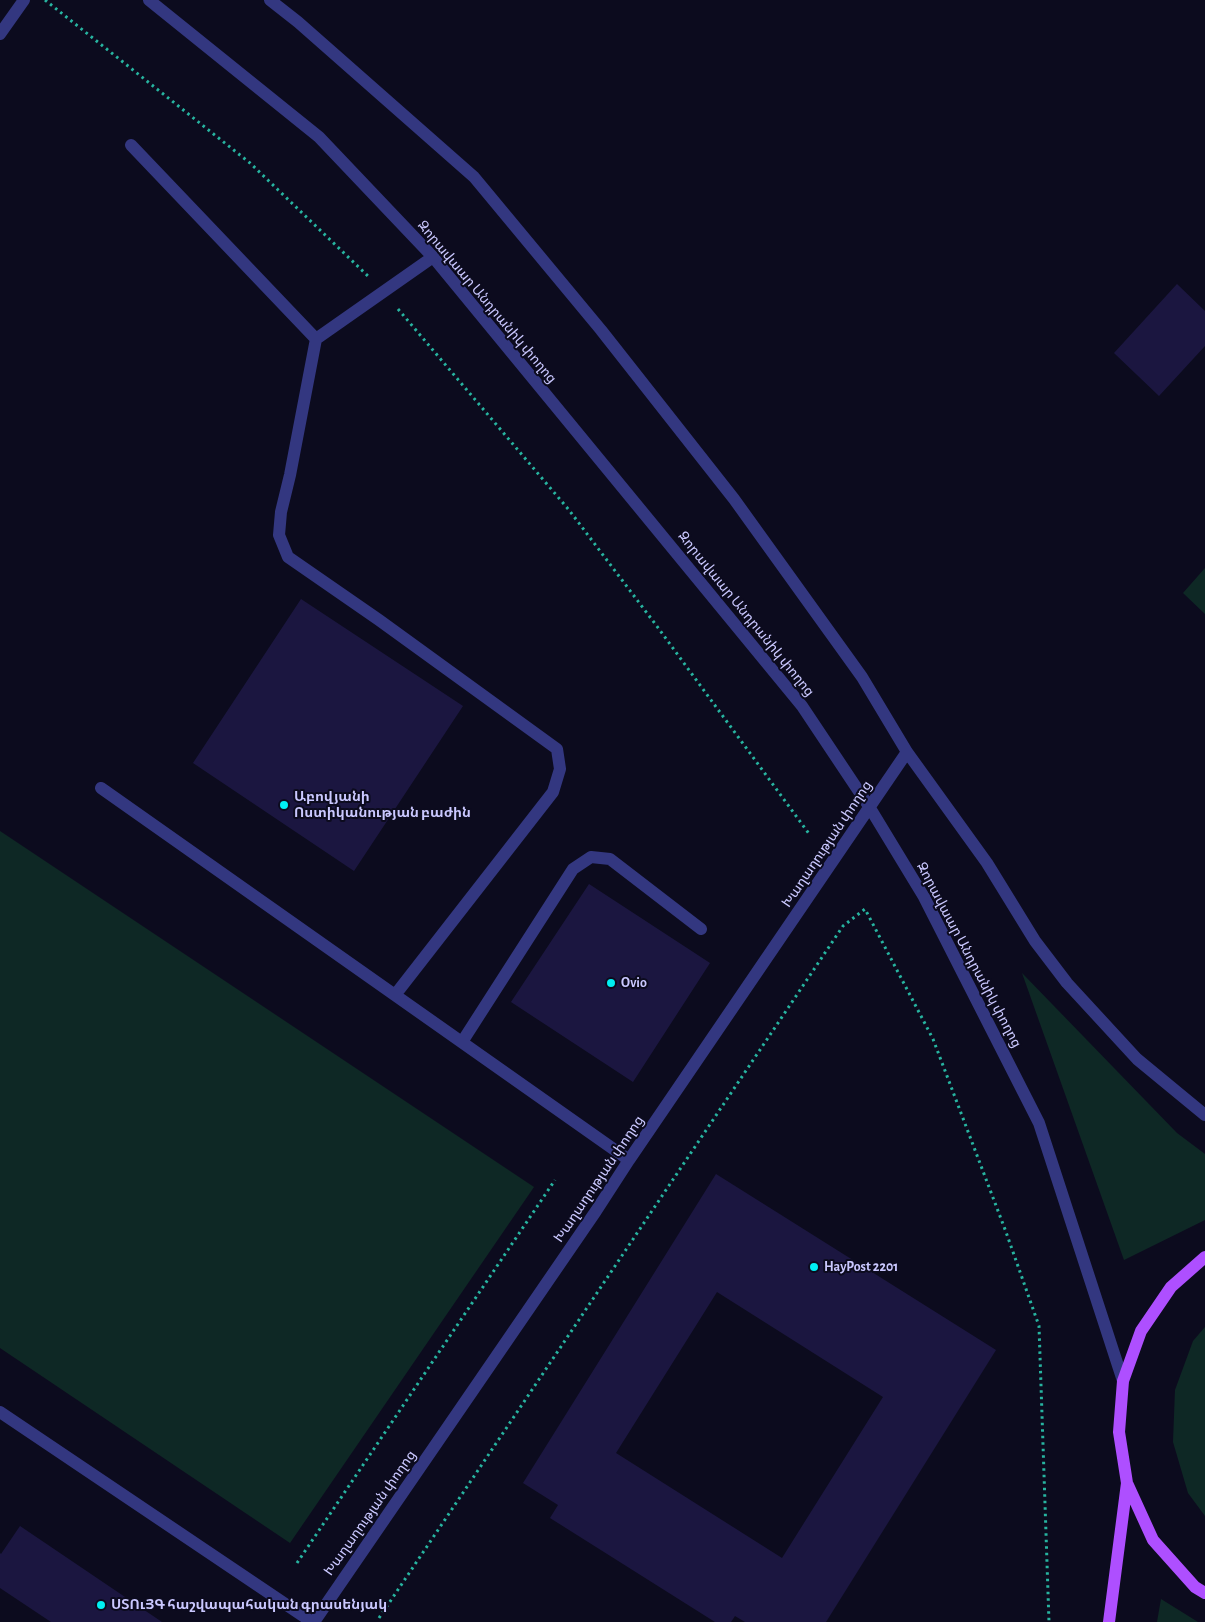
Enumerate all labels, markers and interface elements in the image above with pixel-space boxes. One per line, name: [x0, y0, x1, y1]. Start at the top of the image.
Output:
street label: Զորավաար Անդրանիկ փողոց: [414, 217, 560, 387]
street label: Զորավաար Անդրանիկ փողոց: [674, 528, 818, 700]
street label: Խաղաղության փողոց: [778, 777, 876, 911]
place label: Աբովյանի Ոստիկանության բաժին: [294, 789, 471, 822]
marker: Աբովյանի Ոստիկանության բաժին: [278, 799, 290, 811]
street label: Զորավաար Անդրանիկ փողոց: [913, 859, 1025, 1051]
place label: Ovio: [621, 975, 647, 991]
marker: Ovio: [605, 977, 617, 989]
street label: Խաղաղության փողոց: [550, 1112, 648, 1246]
place label: HayPost 2201: [824, 1259, 898, 1275]
marker: HayPost 2201: [808, 1261, 820, 1273]
street label: Խաղաղության փողոց: [320, 1447, 420, 1579]
place label: ՍՏՈւՅԳ հաշվապահական գրասենյակ: [111, 1597, 387, 1613]
marker: ՍՏՈւՅԳ հաշվապահական գրասենյակ: [95, 1599, 107, 1611]

